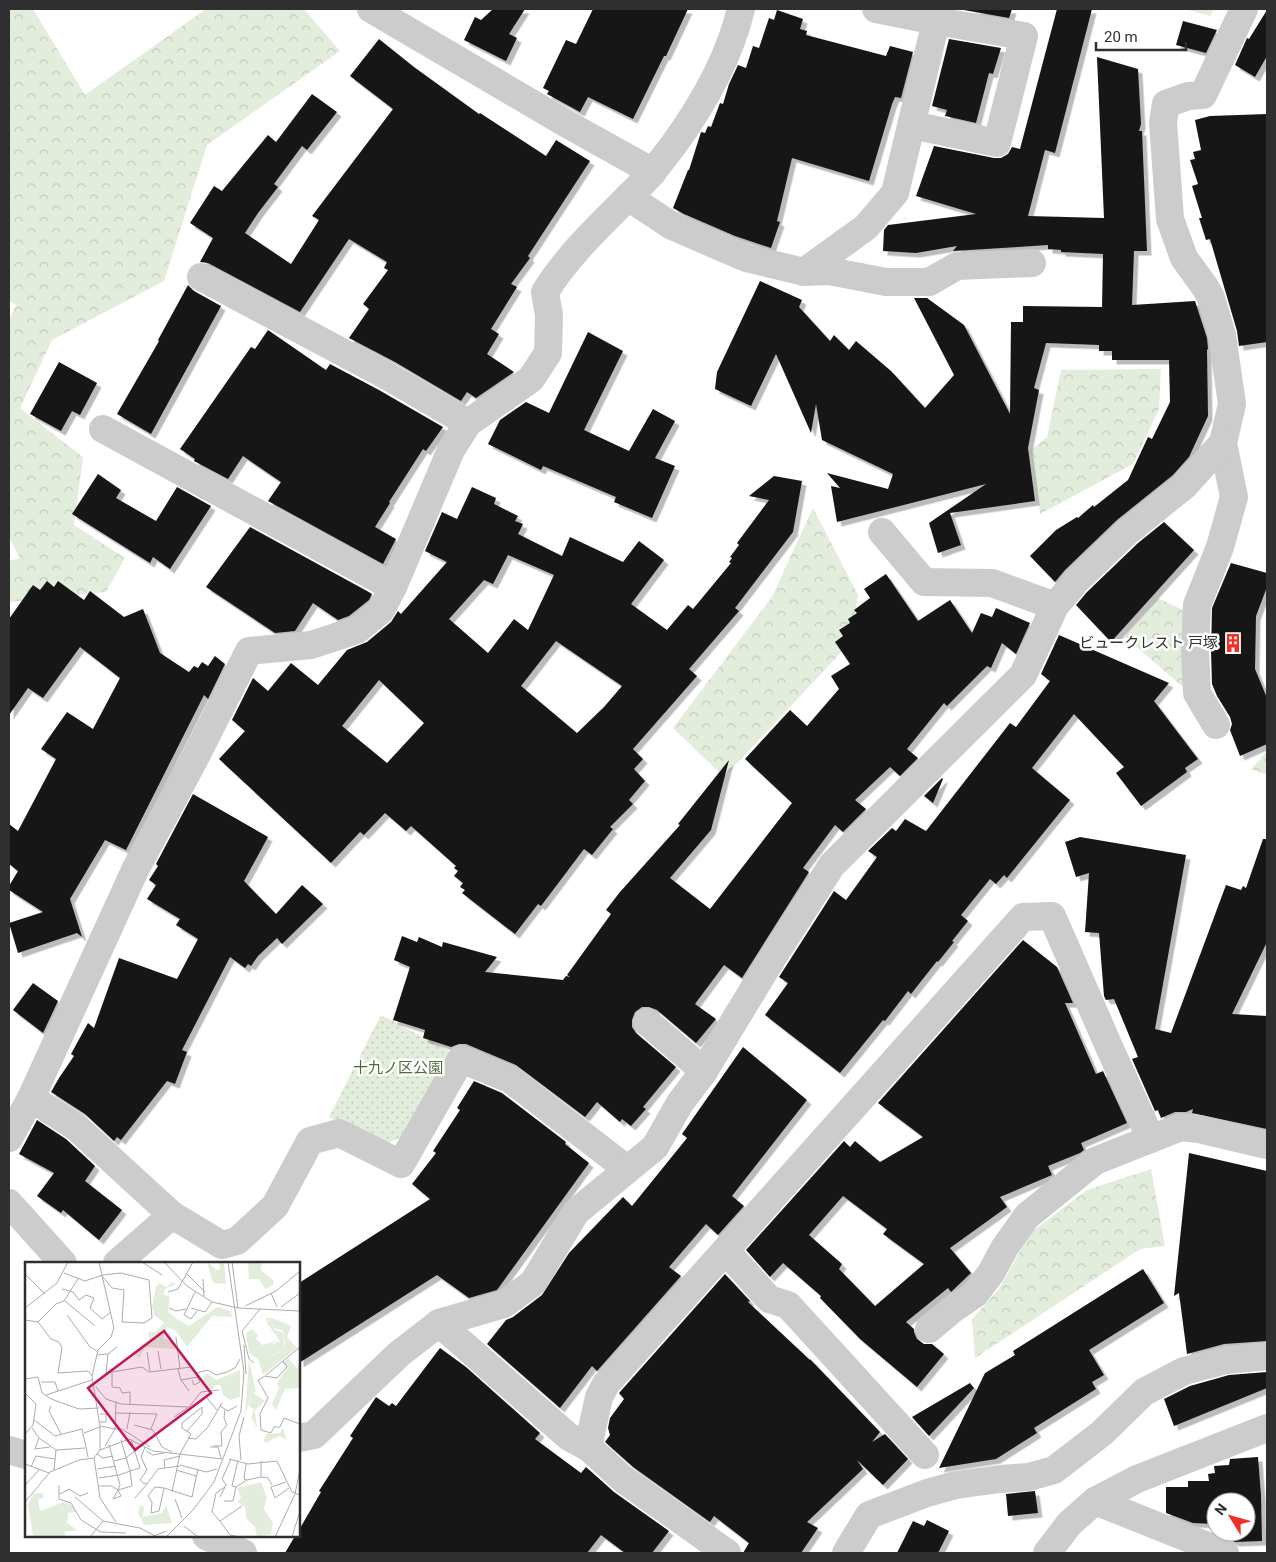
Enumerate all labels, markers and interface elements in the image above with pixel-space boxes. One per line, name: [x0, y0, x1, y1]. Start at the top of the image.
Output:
scale bar: [1096, 20, 1186, 52]
text: 20 m: [1104, 28, 1138, 46]
building icon: ビュークレスト 戸塚: [1222, 632, 1244, 654]
place label: ビュークレスト 戸塚: [1079, 634, 1218, 652]
park label: 十九ノ区公園: [353, 1059, 443, 1077]
inset map: [25, 1262, 300, 1537]
north arrow: [1206, 1492, 1256, 1542]
text: N: [1211, 1500, 1230, 1518]

